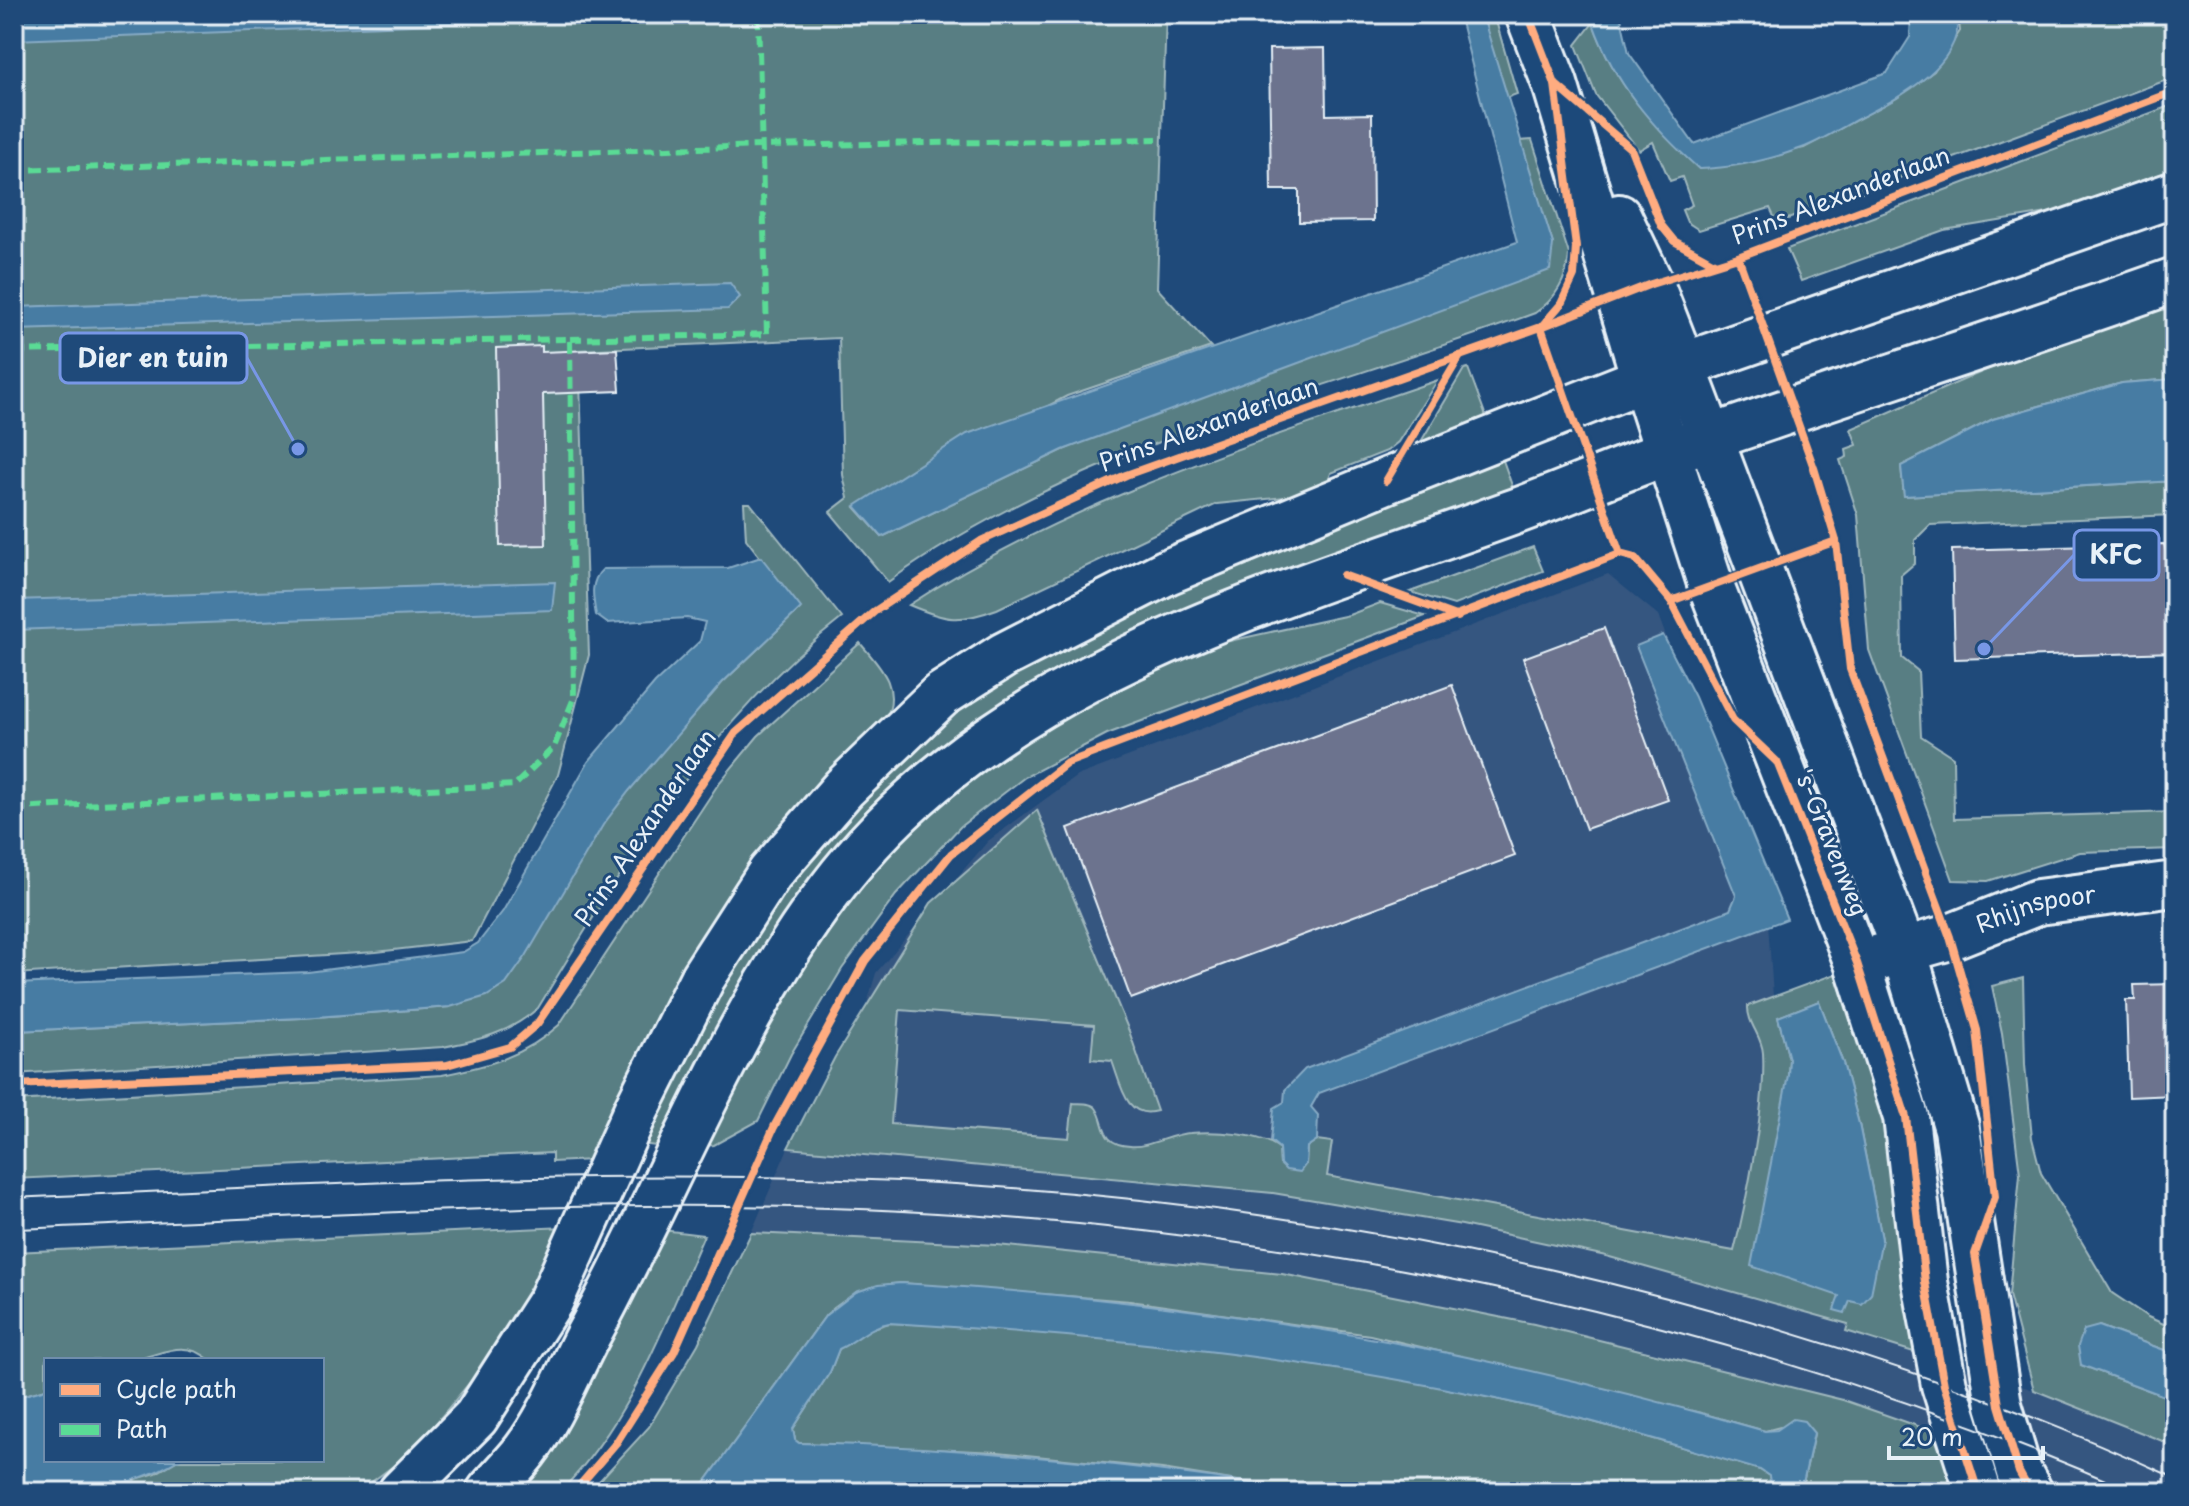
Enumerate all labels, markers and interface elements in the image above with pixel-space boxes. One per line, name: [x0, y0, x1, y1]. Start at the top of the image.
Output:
street label: Prins Alexanderlaan: [1726, 136, 1955, 252]
callout: Dier en tuin: [60, 333, 247, 383]
text: Dier en tuin: [78, 337, 228, 376]
street label: Prins Alexanderlaan: [1094, 367, 1323, 480]
callout: KFC: [2074, 530, 2159, 580]
text: KFC: [2089, 534, 2143, 573]
street label: Prins Alexanderlaan: [565, 721, 724, 933]
street label: 's-Gravenweg: [1787, 763, 1879, 921]
street label: Rhijnspoor: [1970, 874, 2098, 941]
legend: [44, 1358, 324, 1462]
text: Cycle path: [116, 1370, 237, 1406]
text: Path: [116, 1410, 168, 1446]
scale bar: [1889, 1410, 2043, 1460]
text: 20 m: [1901, 1418, 1963, 1454]

